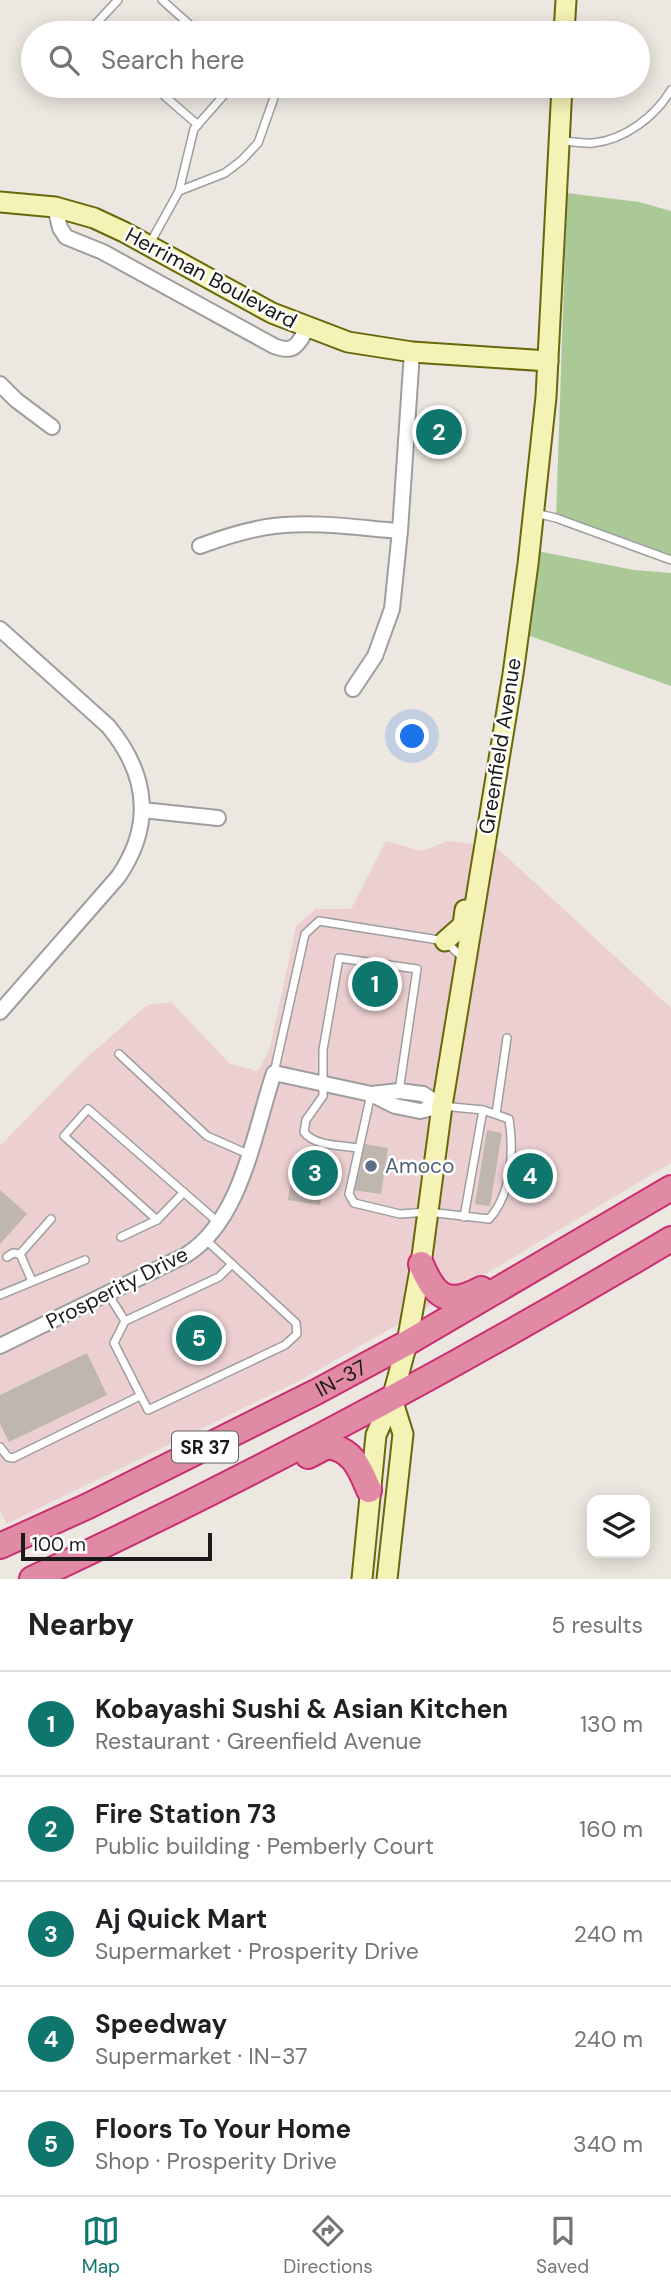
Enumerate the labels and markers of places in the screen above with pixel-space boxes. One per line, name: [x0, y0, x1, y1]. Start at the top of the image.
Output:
pin: 2: [416, 406, 462, 458]
pin: 1: [352, 958, 398, 1010]
pin: 3: [292, 1147, 338, 1199]
pin: 4: [507, 1150, 553, 1202]
place label: Amoco: [385, 1152, 455, 1180]
marker: Amoco: [363, 1158, 379, 1174]
pin: 5: [176, 1312, 222, 1364]

